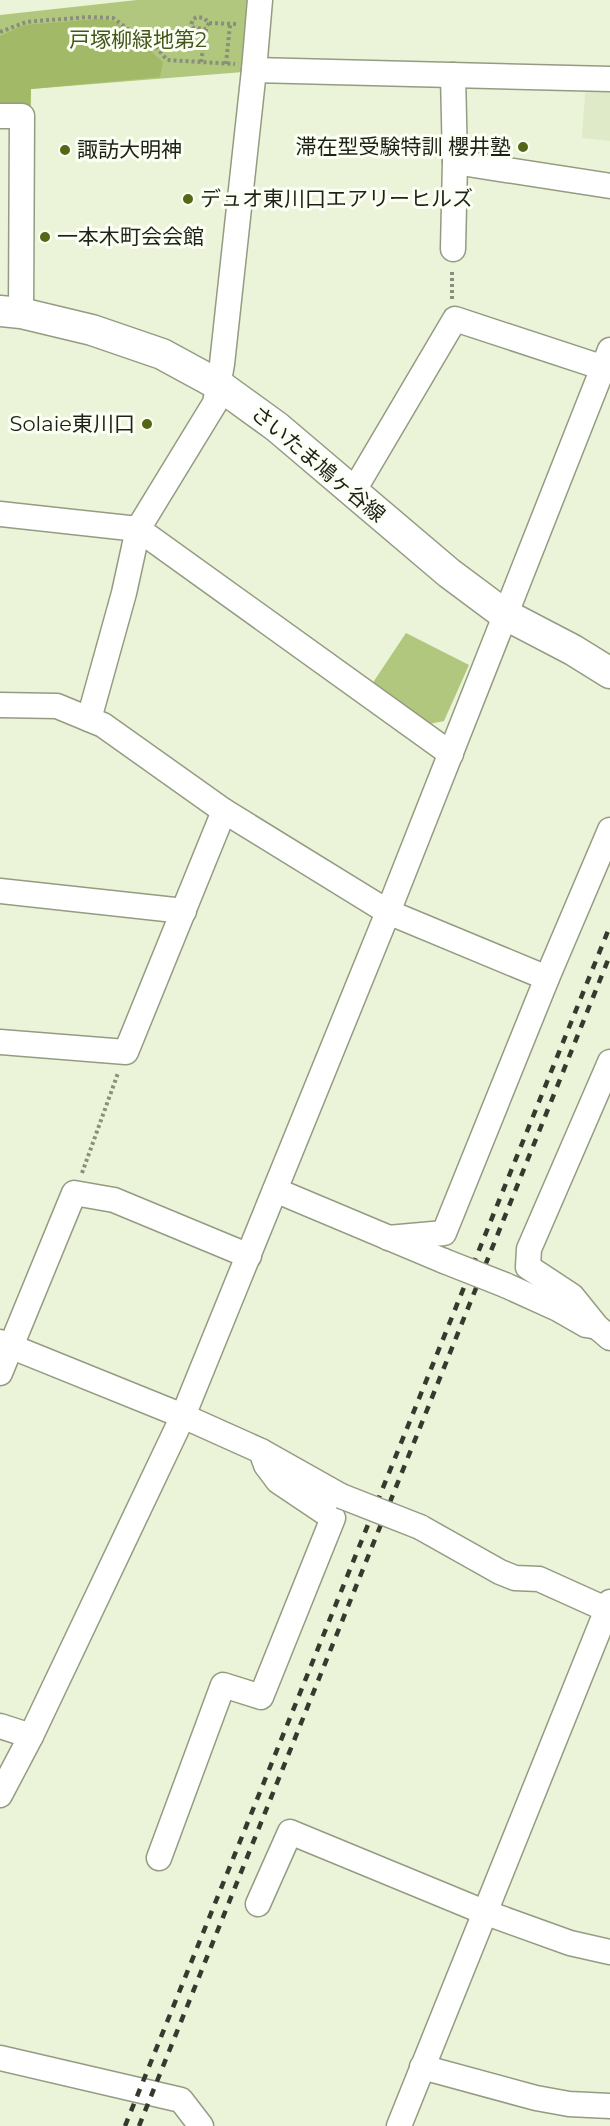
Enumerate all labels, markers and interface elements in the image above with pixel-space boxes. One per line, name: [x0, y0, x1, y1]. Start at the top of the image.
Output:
park label: 戸塚柳緑地第2: [69, 27, 207, 52]
place label: 滞在型受験特訓 櫻井塾: [295, 134, 511, 159]
place label: 諏訪大明神: [77, 137, 182, 162]
marker: 滞在型受験特訓 櫻井塾: [516, 140, 530, 154]
marker: 諏訪大明神: [58, 143, 72, 157]
place label: デュオ東川口エアリーヒルズ: [200, 186, 473, 211]
marker: デュオ東川口エアリーヒルズ: [181, 192, 195, 206]
place label: 一本木町会会館: [57, 224, 204, 249]
marker: 一本木町会会館: [38, 230, 52, 244]
street label: さいたま鳩ヶ谷線: [246, 400, 390, 527]
place label: Solaie東川口: [10, 411, 135, 436]
marker: Solaie東川口: [140, 417, 154, 431]

